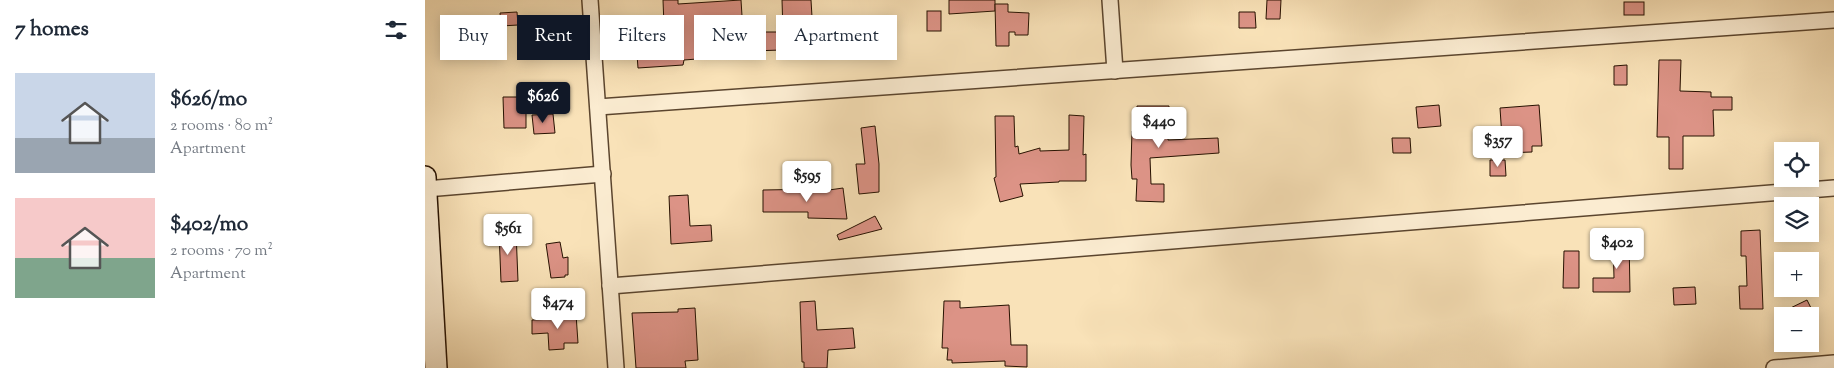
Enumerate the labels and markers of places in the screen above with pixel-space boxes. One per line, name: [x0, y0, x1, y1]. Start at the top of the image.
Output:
pin: $626: [513, 82, 573, 124]
pin: $440: [1129, 106, 1189, 149]
pin: $357: [1468, 126, 1528, 168]
pin: $595: [777, 160, 837, 203]
pin: $561: [478, 214, 538, 256]
pin: $402: [1587, 228, 1647, 270]
pin: $474: [528, 288, 588, 330]

